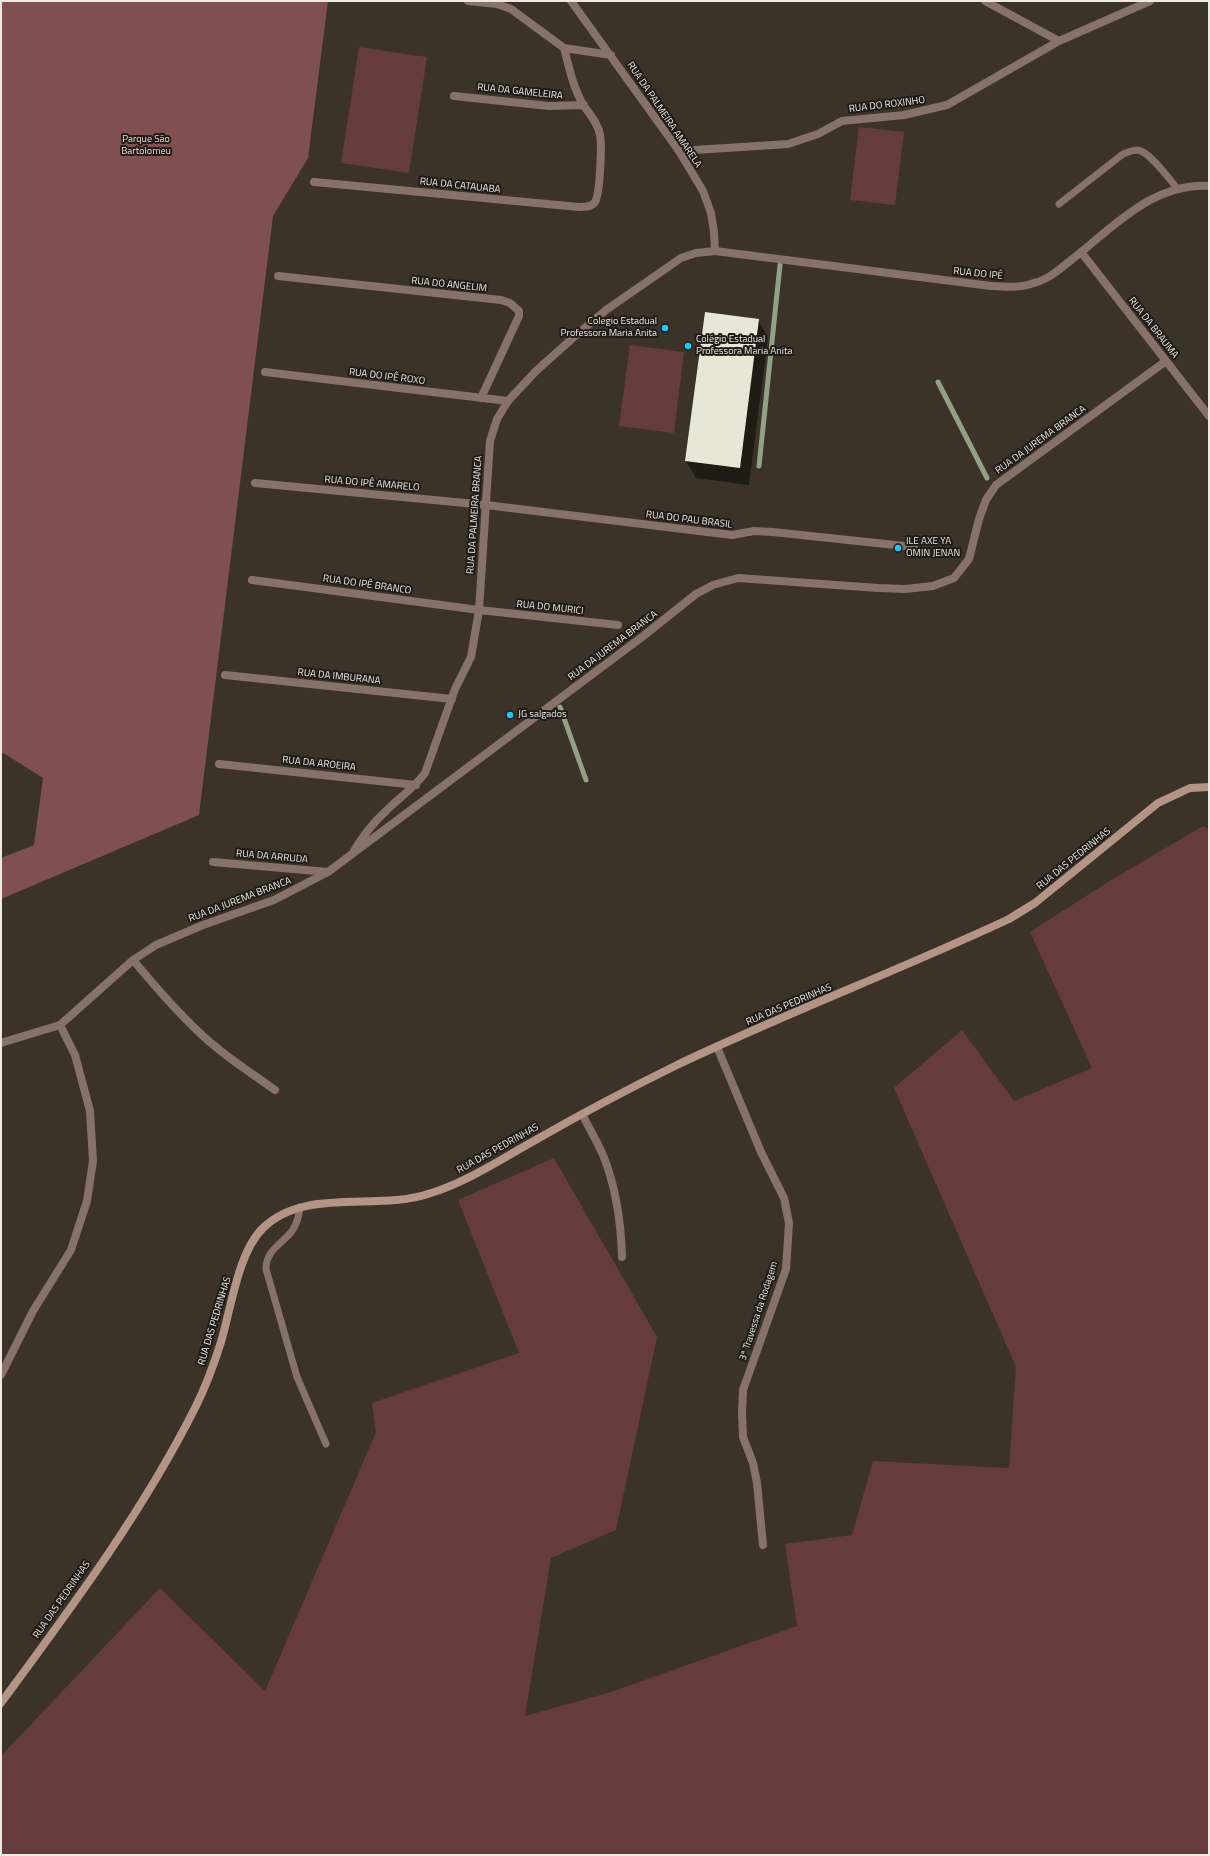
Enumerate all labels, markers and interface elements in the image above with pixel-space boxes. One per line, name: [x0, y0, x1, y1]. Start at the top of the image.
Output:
street label: RUA DA PALMEIRA AMARELA: [624, 60, 704, 170]
street label: RUA DA GAMELEIRA: [477, 82, 563, 102]
street label: RUA DO ROXINHO: [848, 94, 926, 116]
park label: Parque São Bartolomeu: [121, 134, 171, 158]
street label: RUA DA CATAUABA: [419, 176, 501, 196]
street label: RUA DO IPÊ: [953, 265, 1003, 283]
street label: RUA DO ANGELIM: [411, 275, 487, 295]
street label: RUA DA BRAUMA: [1125, 295, 1181, 361]
place label: Colegio Estadual Professora Maria Anita: [561, 316, 657, 340]
marker: Colegio Estadual Professora Maria Anita: [660, 323, 670, 333]
place label: Colégio Estadual Professora Maria Anita: [696, 334, 792, 358]
marker: Colégio Estadual Professora Maria Anita: [683, 341, 693, 351]
street label: RUA DO IPÊ ROXO: [348, 366, 426, 388]
street label: RUA DA JUREMA BRANCA: [993, 403, 1089, 477]
street label: RUA DA PALMEIRA BRANCA: [465, 455, 485, 575]
street label: RUA DO IPÊ AMARELO: [324, 474, 420, 494]
street label: RUA DO PAU BRASIL: [645, 509, 733, 531]
place label: ILE AXE YA OMIN JENAN: [906, 536, 960, 560]
marker: ILE AXE YA OMIN JENAN: [893, 543, 903, 553]
street label: RUA DO IPÊ BRANCO: [322, 573, 412, 597]
street label: RUA DO MURICI: [516, 599, 584, 617]
street label: RUA DA JUREMA BRANCA: [566, 608, 660, 684]
street label: RUA DA IMBURANA: [297, 667, 381, 687]
place label: JG salgados: [518, 709, 567, 721]
marker: JG salgados: [505, 710, 515, 720]
street label: RUA DA AROEIRA: [282, 754, 356, 774]
street label: RUA DAS PEDRINHAS: [1035, 825, 1113, 893]
street label: RUA DA ARRUDA: [236, 848, 308, 866]
street label: RUA DA JUREMA BRANCA: [187, 875, 293, 925]
street label: RUA DAS PEDRINHAS: [744, 982, 834, 1028]
street label: RUA DAS PEDRINHAS: [455, 1121, 541, 1177]
street label: 3ª Travessa da Rodagem: [737, 1260, 781, 1362]
street label: RUA DAS PEDRINHAS: [196, 1275, 234, 1367]
street label: RUA DAS PEDRINHAS: [31, 1559, 93, 1641]

